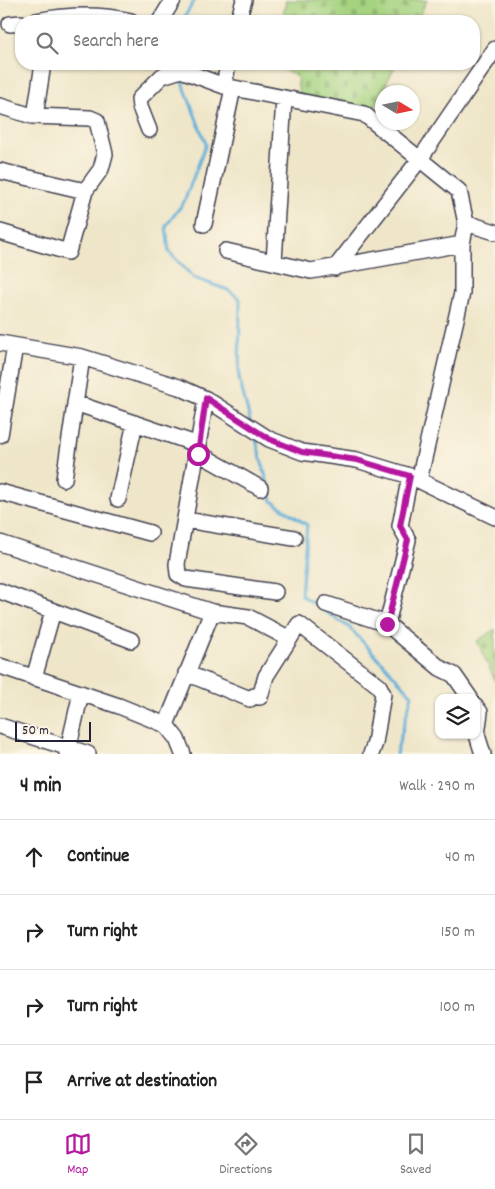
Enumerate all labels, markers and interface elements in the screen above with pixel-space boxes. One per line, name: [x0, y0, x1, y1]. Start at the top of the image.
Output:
search box: [15, 15, 480, 70]
icon: search: [33, 29, 61, 57]
text: Search here: [73, 29, 159, 56]
north arrow: [375, 85, 420, 130]
route start: [187, 443, 210, 466]
route end: [376, 613, 399, 636]
map controls: [435, 694, 480, 739]
button: layers: [435, 694, 480, 739]
scale bar: [15, 719, 91, 742]
text: 50 m: [22, 721, 49, 741]
text: 4 min: [20, 772, 62, 802]
text: Walk · 290 m: [399, 775, 475, 798]
icon: ahead: [20, 843, 48, 871]
text: Continue: [67, 844, 129, 871]
text: 40 m: [445, 846, 475, 869]
icon: right: [20, 918, 48, 946]
text: Turn right: [67, 919, 138, 946]
text: 150 m: [441, 921, 475, 944]
icon: right: [20, 993, 48, 1021]
text: Turn right: [67, 994, 138, 1021]
text: 100 m: [439, 996, 475, 1019]
icon: arrive: [20, 1068, 48, 1096]
text: Arrive at destination: [67, 1069, 217, 1096]
tab: Map: [64, 1130, 92, 1180]
tab: Directions: [219, 1130, 272, 1180]
tab: Saved: [400, 1130, 431, 1180]

